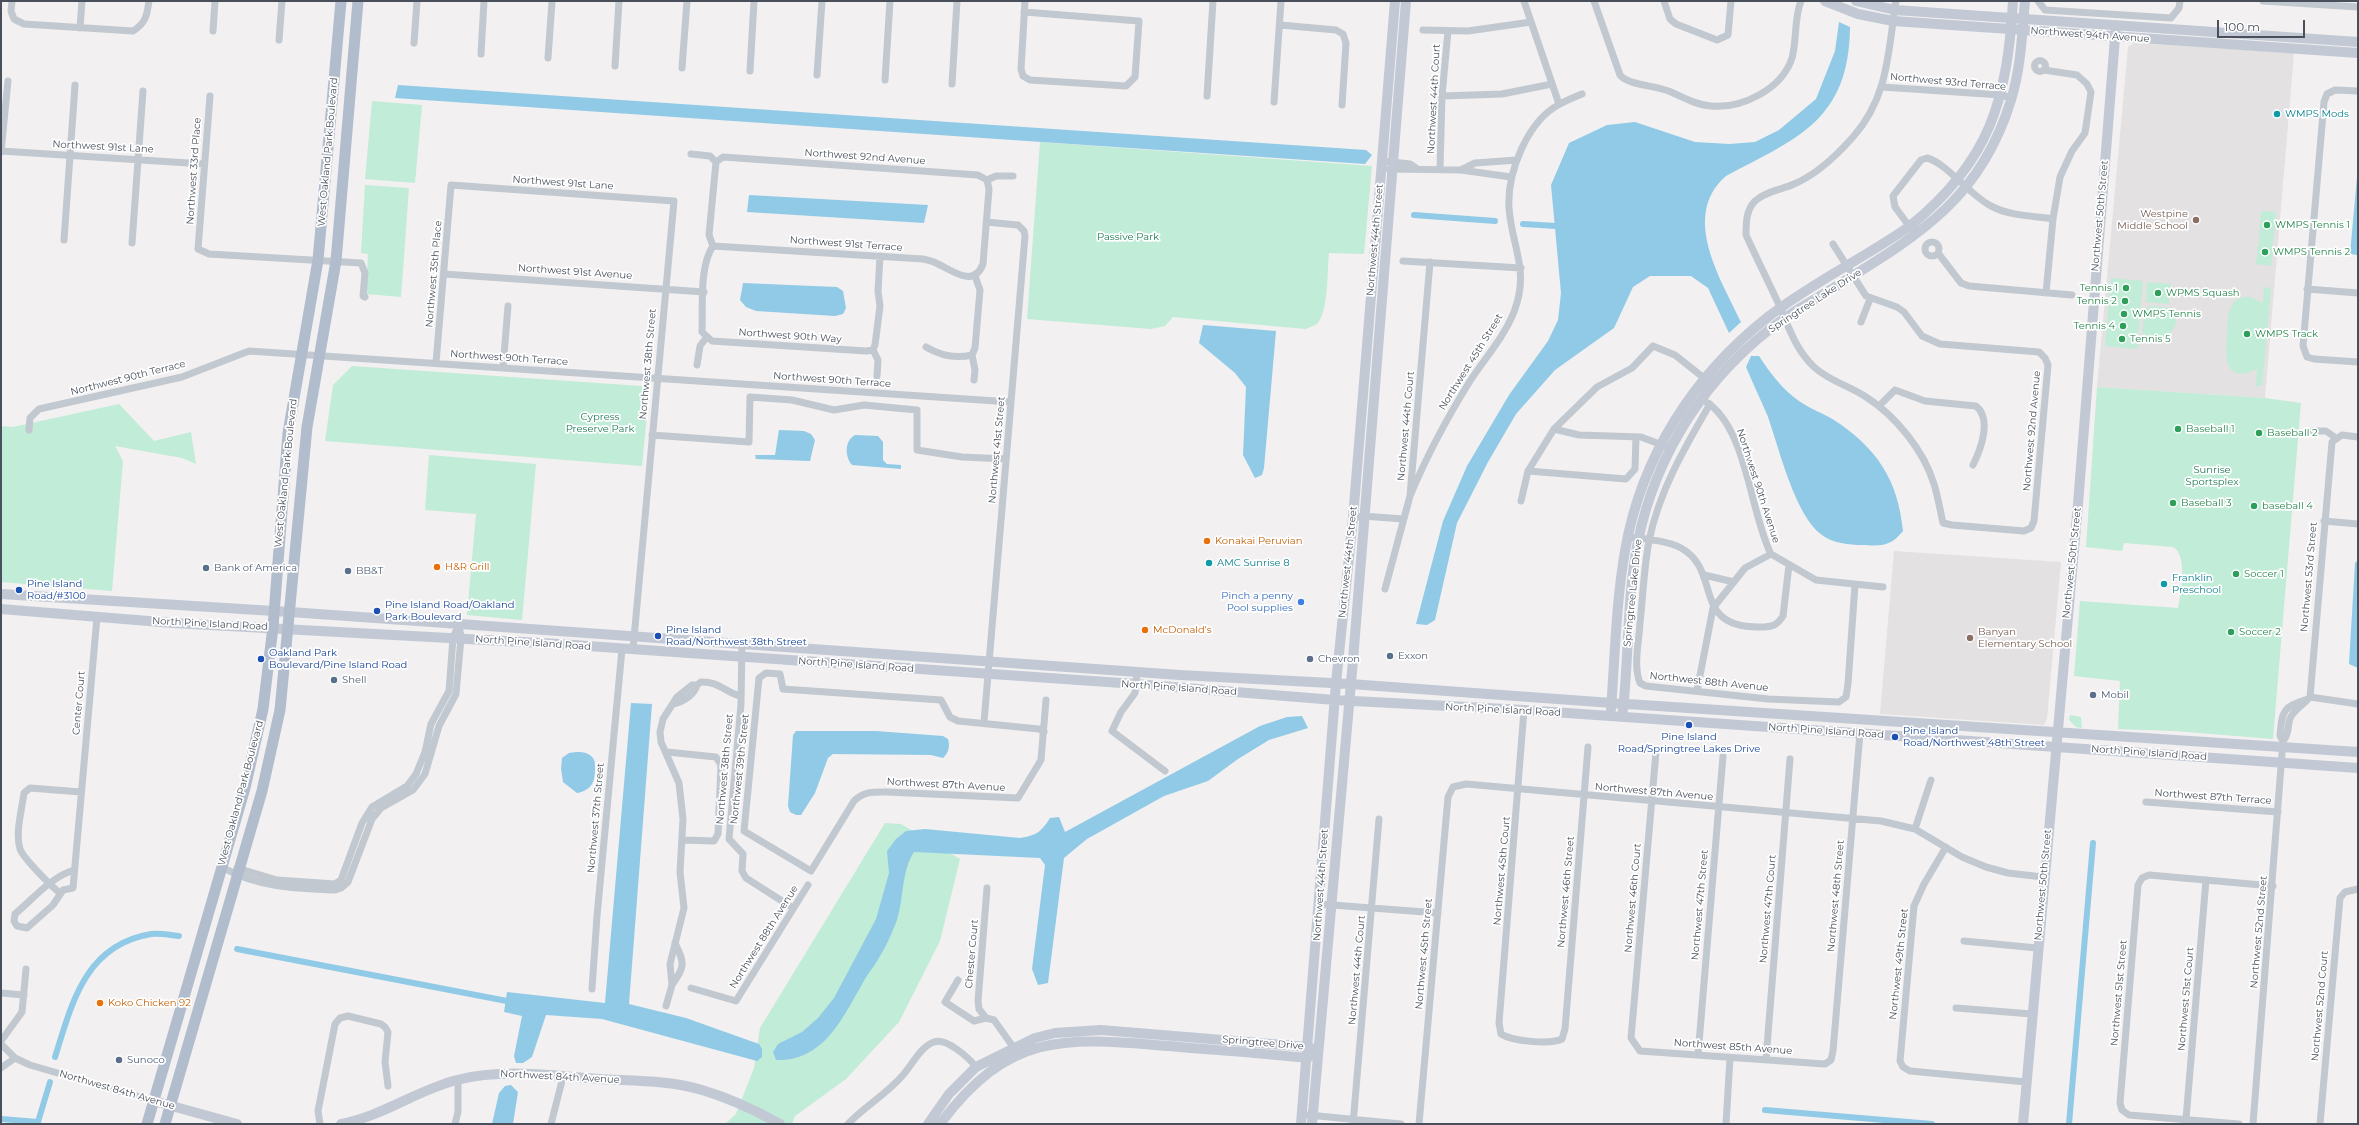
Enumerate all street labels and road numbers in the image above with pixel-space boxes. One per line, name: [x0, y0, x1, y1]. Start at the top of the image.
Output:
street label: Northwest 94th Avenue: [2030, 25, 2150, 45]
street label: Northwest 44th Court: [1425, 44, 1443, 154]
street label: Northwest 93rd Terrace: [1889, 71, 2007, 93]
street label: West Oakland Park Boulevard: [316, 77, 340, 227]
street label: Northwest 33rd Place: [184, 117, 204, 225]
street label: Northwest 91st Lane: [52, 138, 154, 156]
street label: Northwest 92nd Avenue: [804, 147, 926, 167]
street label: Northwest 50th Street: [2089, 160, 2111, 272]
street label: Northwest 91st Lane: [512, 173, 614, 193]
street label: Northwest 44th Street: [1364, 183, 1386, 297]
street label: Northwest 35th Place: [423, 220, 445, 328]
street label: Northwest 91st Terrace: [789, 234, 903, 254]
street label: Northwest 91st Avenue: [517, 262, 633, 282]
street label: Springtree Lake Drive: [1766, 266, 1864, 336]
street label: Northwest 38th Street: [637, 308, 659, 420]
street label: Northwest 45th Street: [1436, 312, 1506, 412]
street label: Northwest 90th Way: [738, 326, 842, 346]
street label: Northwest 90th Terrace: [450, 348, 568, 368]
street label: Northwest 90th Terrace: [69, 358, 187, 398]
street label: Northwest 90th Terrace: [773, 370, 891, 390]
street label: Northwest 92nd Avenue: [2021, 370, 2043, 492]
street label: Northwest 44th Court: [1395, 371, 1417, 481]
street label: Northwest 41st Street: [986, 396, 1008, 504]
street label: West Oakland Park Boulevard: [272, 398, 300, 548]
street label: Northwest 90th Avenue: [1734, 427, 1782, 545]
street label: Northwest 44th Street: [1336, 505, 1360, 619]
street label: Northwest 50th Street: [2060, 507, 2084, 619]
street label: Northwest 53rd Street: [2298, 522, 2320, 632]
street label: Springtree Lake Drive: [1621, 539, 1645, 647]
street label: North Pine Island Road: [152, 615, 268, 633]
street label: North Pine Island Road: [475, 633, 591, 653]
street label: North Pine Island Road: [798, 655, 914, 675]
street label: Center Court: [70, 670, 88, 736]
street label: Northwest 88th Avenue: [1649, 670, 1769, 694]
street label: North Pine Island Road: [1121, 678, 1237, 698]
street label: North Pine Island Road: [1445, 701, 1561, 719]
street label: Northwest 38th Street: [714, 713, 736, 825]
street label: Northwest 39th Street: [728, 713, 752, 825]
street label: West Oakland Park Boulevard: [216, 719, 266, 867]
street label: North Pine Island Road: [1768, 721, 1884, 741]
street label: North Pine Island Road: [2091, 743, 2207, 763]
street label: Northwest 37th Street: [585, 762, 607, 874]
street label: Northwest 87th Avenue: [886, 776, 1006, 794]
street label: Northwest 87th Avenue: [1594, 781, 1714, 803]
street label: Northwest 87th Terrace: [2154, 787, 2272, 807]
street label: Northwest 45th Court: [1491, 816, 1513, 926]
street label: Northwest 44th Street: [1311, 829, 1331, 941]
street label: Northwest 50th Street: [2032, 829, 2054, 941]
street label: Northwest 46th Street: [1555, 836, 1577, 948]
street label: Northwest 48th Street: [1825, 840, 1847, 952]
street label: Northwest 46th Court: [1622, 843, 1644, 953]
street label: Northwest 47th Street: [1689, 849, 1711, 961]
street label: Northwest 47th Court: [1757, 854, 1779, 964]
street label: Northwest 52nd Street: [2248, 875, 2270, 989]
street label: Northwest 88th Avenue: [727, 883, 801, 991]
street label: Northwest 45th Street: [1413, 898, 1435, 1010]
street label: Northwest 49th Street: [1887, 908, 1911, 1020]
street label: Northwest 44th Court: [1346, 915, 1368, 1025]
street label: Chester Court: [963, 919, 981, 989]
street label: Northwest 51st Street: [2108, 939, 2130, 1047]
street label: Northwest 51st Court: [2175, 946, 2197, 1052]
street label: Northwest 52nd Court: [2309, 950, 2331, 1062]
street label: Springtree Drive: [1222, 1033, 1304, 1053]
street label: Northwest 85th Avenue: [1673, 1037, 1793, 1057]
street label: Northwest 84th Avenue: [58, 1068, 176, 1112]
street label: Northwest 84th Avenue: [500, 1068, 620, 1086]

